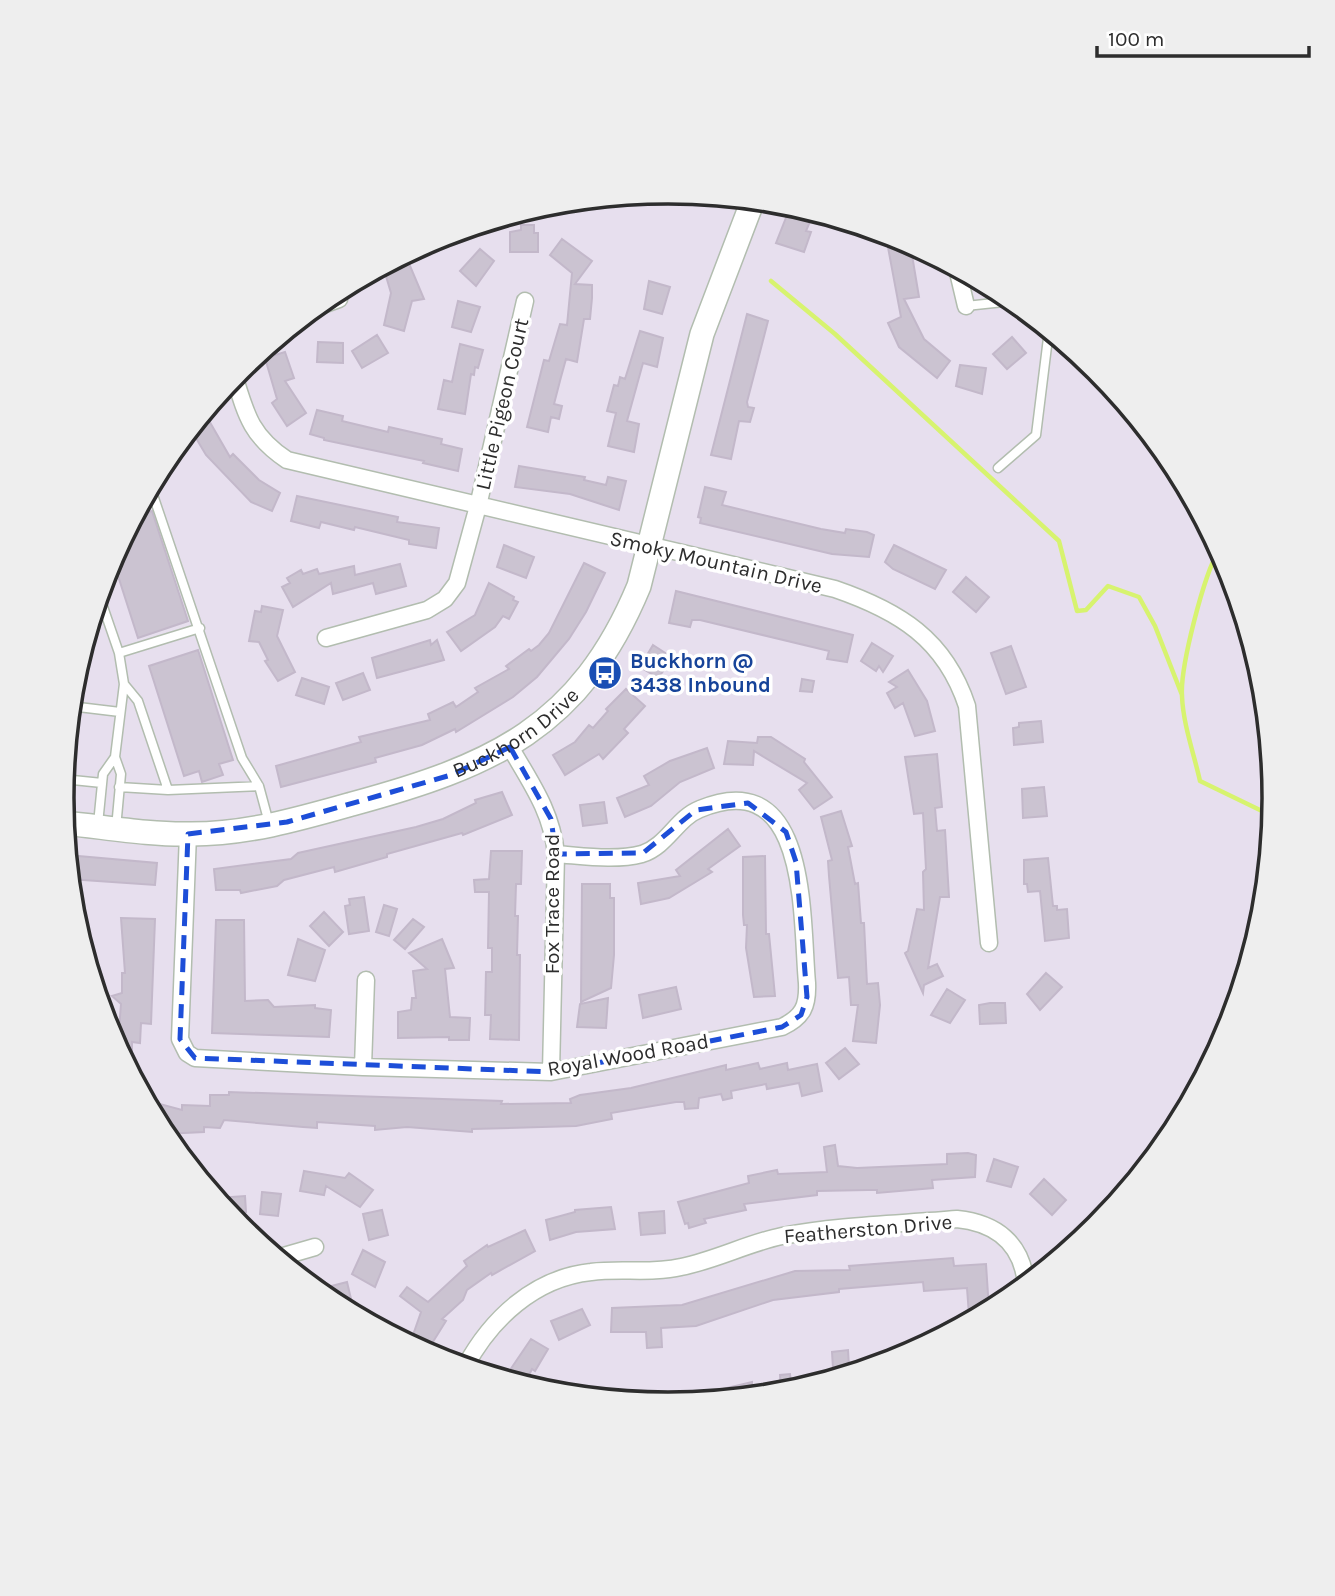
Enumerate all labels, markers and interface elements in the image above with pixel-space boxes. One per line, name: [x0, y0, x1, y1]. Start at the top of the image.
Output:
scale bar: [1097, 14, 1309, 58]
text: 100 m: [1108, 27, 1165, 51]
street label: Little Pigeon Court: [471, 316, 533, 492]
street label: Smoky Mountain Drive: [608, 526, 824, 598]
place label: Buckhorn @ 3438 Inbound: [630, 649, 771, 697]
bus stop icon: Buckhorn @ 3438 Inbound: [586, 654, 624, 692]
street label: Buckhorn Drive: [449, 683, 584, 783]
street label: Fox Trace Road: [540, 834, 564, 974]
street label: Royal Wood Road: [545, 1029, 711, 1081]
street label: Featherston Drive: [783, 1210, 953, 1248]

